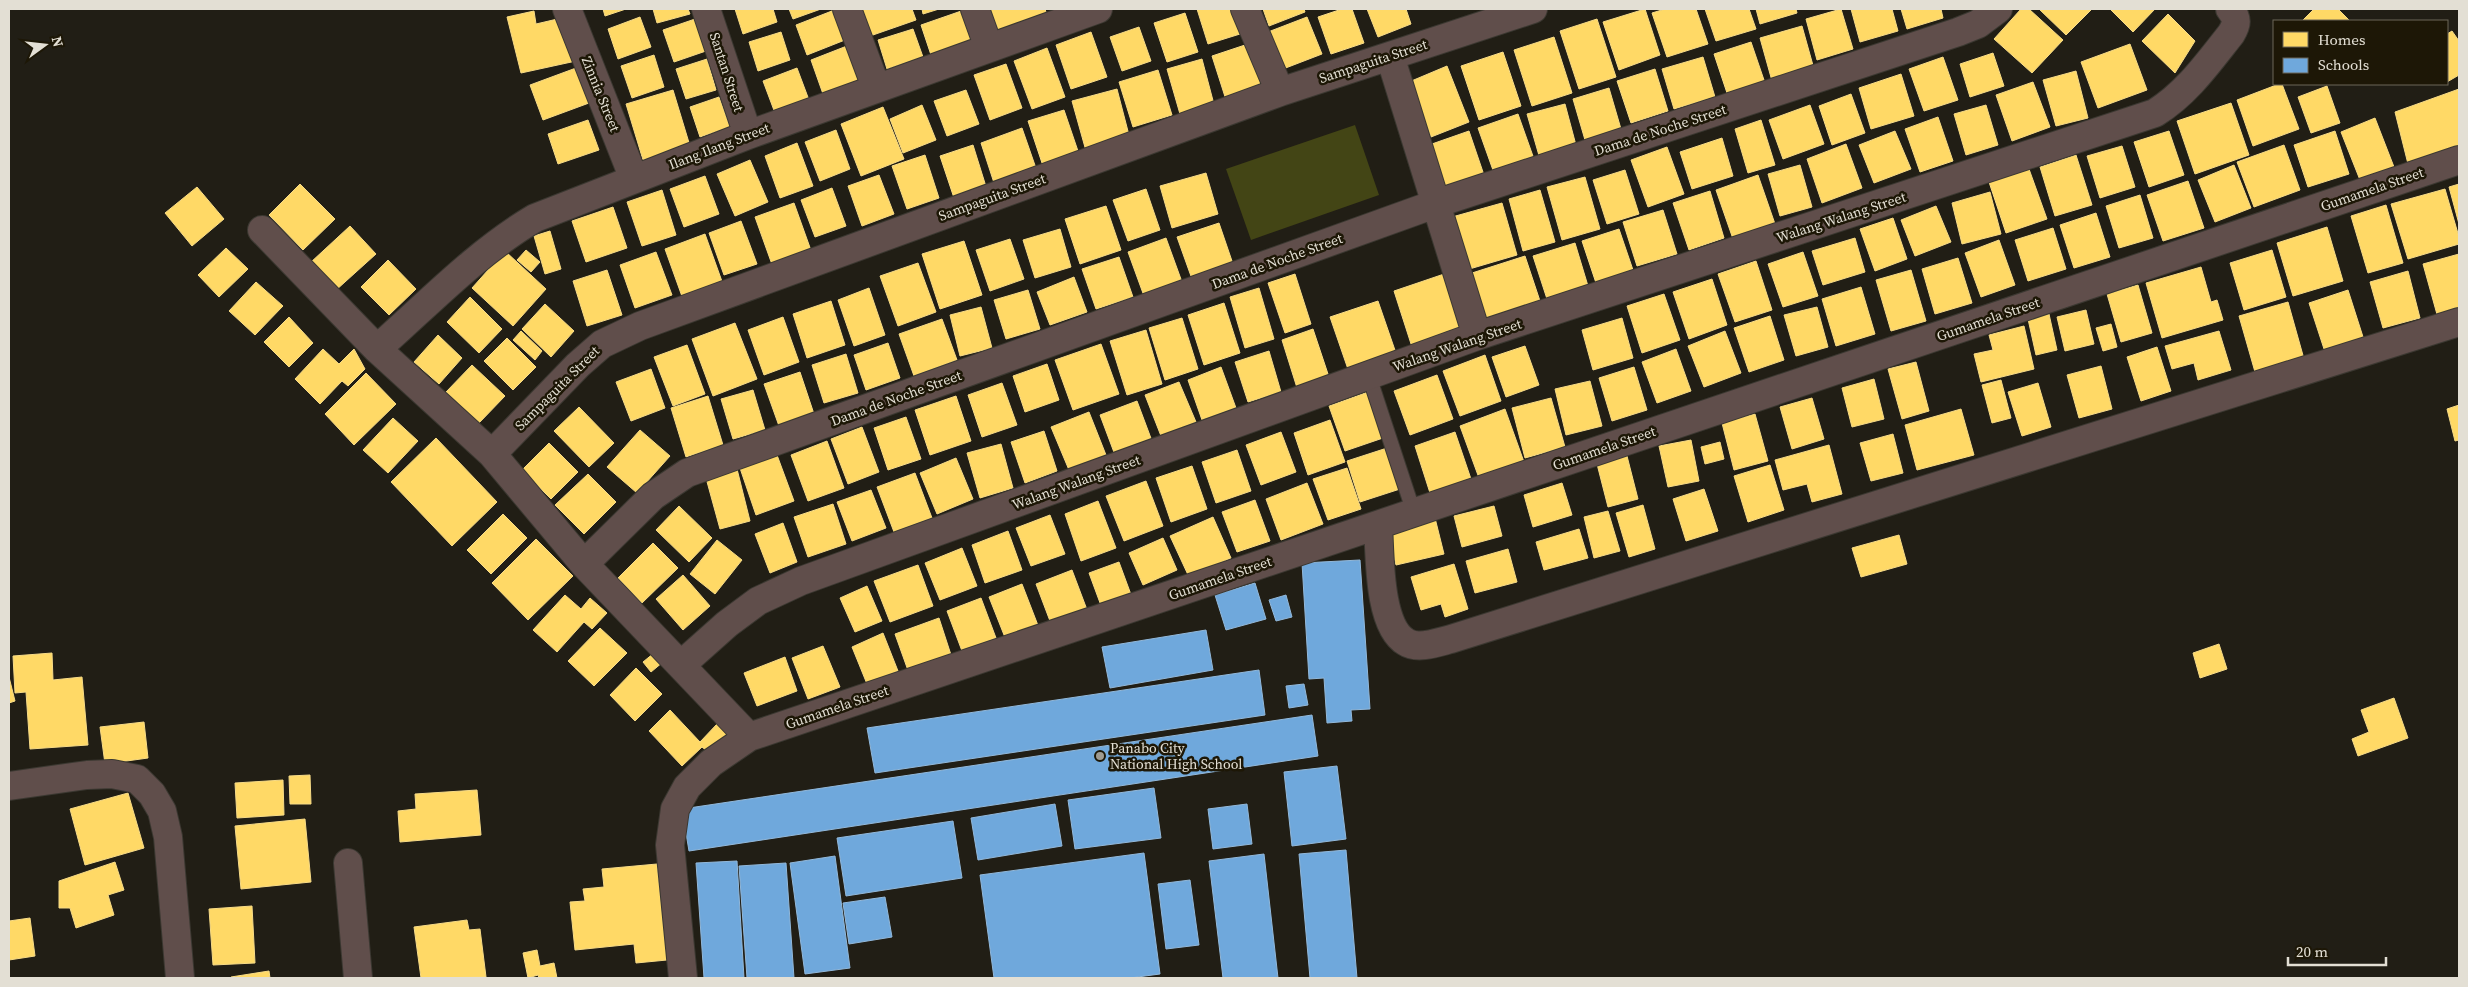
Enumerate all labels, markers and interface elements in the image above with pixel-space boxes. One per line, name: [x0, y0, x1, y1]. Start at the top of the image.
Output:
north arrow: [20, 20, 70, 70]
legend: [2273, 20, 2448, 85]
text: Homes: [2318, 29, 2365, 50]
street label: Santan Street: [705, 30, 749, 115]
text: N: [47, 34, 69, 49]
street label: Sampaguita Street: [1316, 34, 1430, 88]
street label: Zinnia Street: [577, 53, 625, 135]
text: Schools: [2318, 54, 2369, 75]
street label: Dama de Noche Street: [1591, 99, 1729, 161]
street label: Ilang Ilang Street: [666, 117, 773, 174]
street label: Gumamela Street: [2318, 162, 2427, 216]
street label: Sampaguita Street: [936, 168, 1049, 226]
street label: Walang Walang Street: [1774, 186, 1909, 247]
street label: Dama de Noche Street: [1209, 228, 1346, 294]
street label: Gumamela Street: [1934, 292, 2043, 346]
street label: Walang Walang Street: [1390, 313, 1525, 376]
street label: Sampaguita Street: [510, 341, 604, 435]
street label: Dama de Noche Street: [828, 365, 965, 431]
street label: Gumamela Street: [1550, 421, 1659, 475]
street label: Walang Walang Street: [1009, 449, 1143, 515]
street label: Gumamela Street: [1166, 551, 1275, 605]
street label: Gumamela Street: [783, 680, 892, 734]
place label: Panabo City National High School: [1110, 738, 1242, 774]
marker: Panabo City National High School: [1094, 750, 1106, 762]
scale bar: [2288, 934, 2386, 966]
text: 20 m: [2296, 941, 2328, 962]

